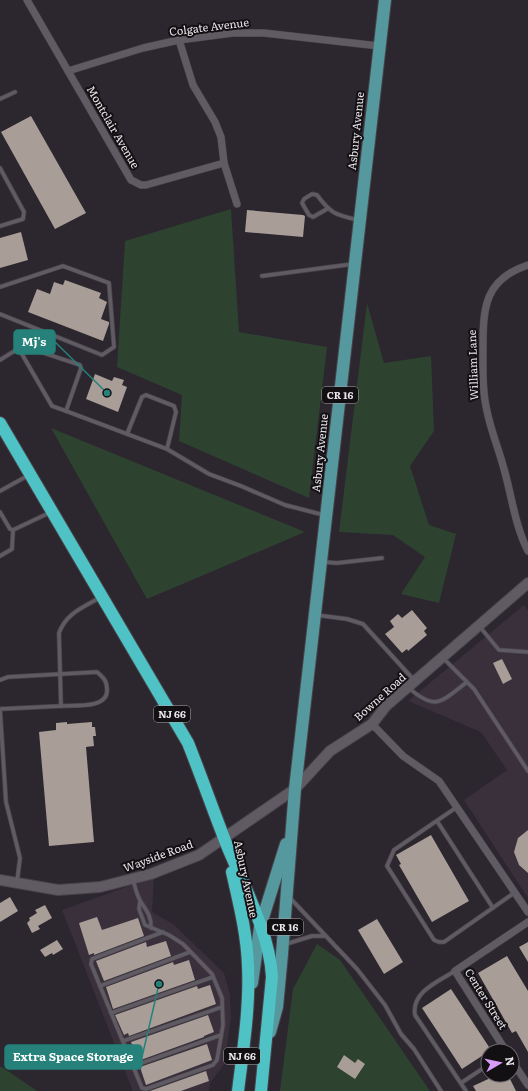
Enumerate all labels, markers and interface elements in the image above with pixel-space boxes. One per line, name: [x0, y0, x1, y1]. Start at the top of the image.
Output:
street label: Colgate Avenue: [168, 13, 250, 39]
street label: Montclair Avenue: [84, 82, 144, 171]
street label: Asbury Avenue: [343, 91, 367, 171]
street label: William Lane: [463, 329, 481, 401]
callout: Mj's: [14, 330, 55, 354]
text: Mj's: [22, 332, 46, 350]
road number: CR 16: [322, 387, 358, 403]
street label: Asbury Avenue: [307, 413, 331, 493]
street label: Bowne Road: [350, 668, 409, 724]
road number: NJ 66: [154, 706, 190, 722]
street label: Wayside Road: [121, 835, 195, 875]
street label: Asbury Avenue: [231, 839, 263, 919]
road number: CR 16: [267, 919, 303, 935]
street label: Center Street: [462, 965, 512, 1032]
north arrow: [480, 1043, 520, 1083]
callout: Extra Space Storage: [5, 1045, 142, 1069]
text: Extra Space Storage: [13, 1047, 134, 1065]
road number: NJ 66: [224, 1048, 260, 1064]
text: N: [502, 1055, 519, 1067]

